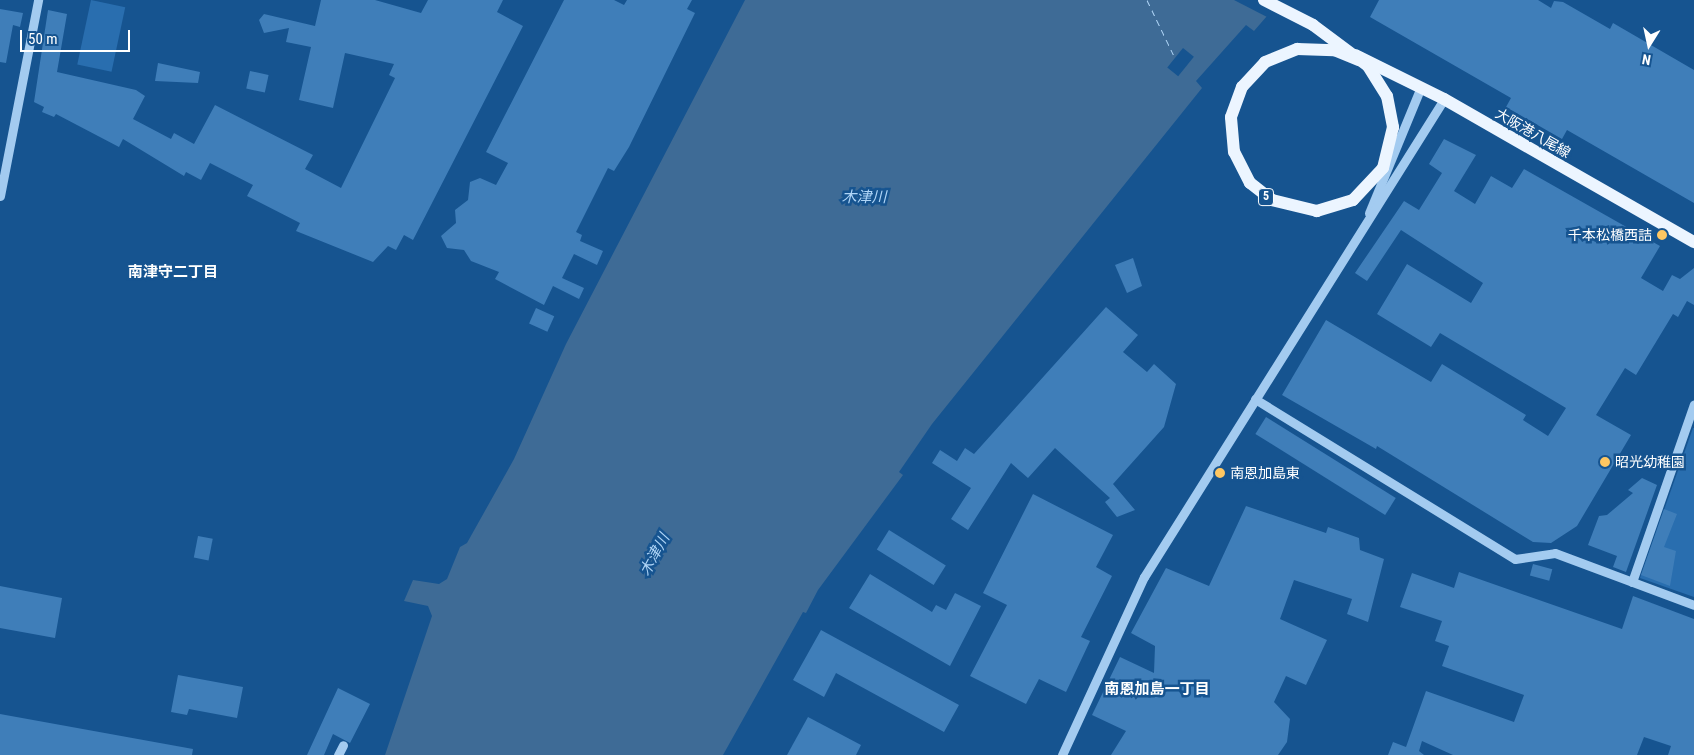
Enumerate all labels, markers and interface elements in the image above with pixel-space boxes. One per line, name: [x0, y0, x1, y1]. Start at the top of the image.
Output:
scale bar: [22, 20, 132, 52]
north arrow: [1624, 20, 1674, 70]
text: 50 m: [28, 30, 58, 48]
text: N: [1641, 51, 1652, 68]
street label: 大阪港八尾線: [1492, 105, 1574, 161]
road number: 5: [1257, 188, 1275, 206]
water label: 木津川: [842, 189, 886, 207]
place label: 千本松橋西詰: [1568, 227, 1652, 243]
marker: 千本松橋西詰: [1656, 229, 1668, 241]
district label: 南津守二丁目: [128, 264, 218, 282]
place label: 昭光幼稚園: [1615, 454, 1685, 470]
marker: 昭光幼稚園: [1599, 456, 1611, 468]
place label: 南恩加島東: [1230, 465, 1300, 481]
marker: 南恩加島東: [1214, 467, 1226, 479]
water label: 木津川: [636, 531, 674, 579]
district label: 南恩加島一丁目: [1105, 681, 1209, 699]

